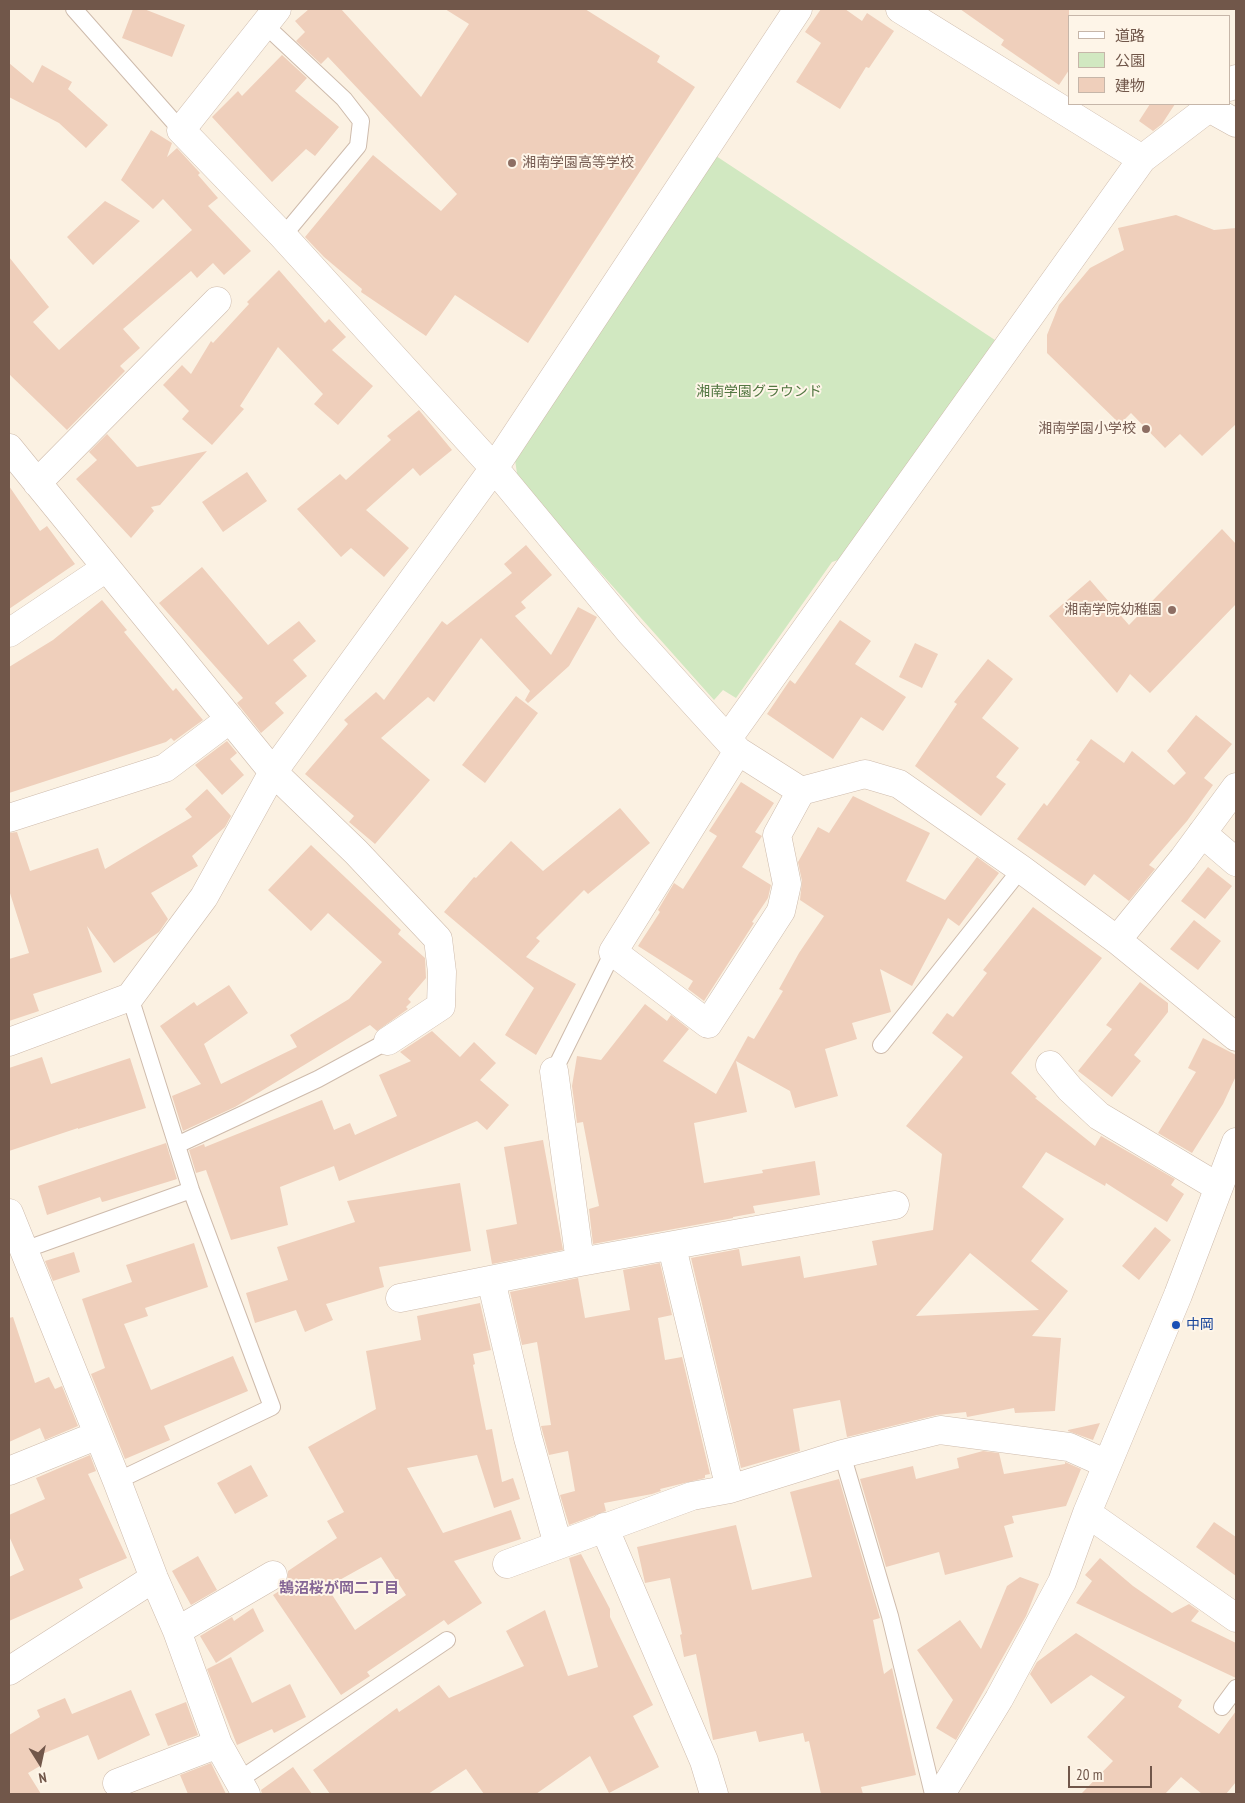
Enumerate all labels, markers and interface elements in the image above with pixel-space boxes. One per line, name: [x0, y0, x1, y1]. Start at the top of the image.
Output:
legend: [1068, 15, 1230, 105]
text: 道路: [1115, 26, 1145, 45]
text: 公園: [1115, 51, 1145, 70]
text: 建物: [1115, 76, 1145, 95]
place label: 湘南学園高等学校: [522, 155, 634, 171]
marker: 湘南学園高等学校: [506, 157, 518, 169]
park label: 湘南学園グラウンド: [696, 384, 822, 400]
place label: 湘南学園小学校: [1038, 421, 1136, 437]
marker: 湘南学園小学校: [1140, 423, 1152, 435]
place label: 湘南学院幼稚園: [1064, 602, 1162, 618]
marker: 湘南学院幼稚園: [1166, 604, 1178, 616]
place label: 中岡: [1186, 1317, 1214, 1333]
marker: 中岡: [1170, 1319, 1182, 1331]
district label: 鵠沼桜が岡二丁目: [279, 1580, 399, 1598]
north arrow: [15, 1738, 65, 1788]
scale bar: [1070, 1756, 1154, 1788]
text: 20 m: [1076, 1765, 1102, 1784]
text: N: [37, 1768, 48, 1787]

